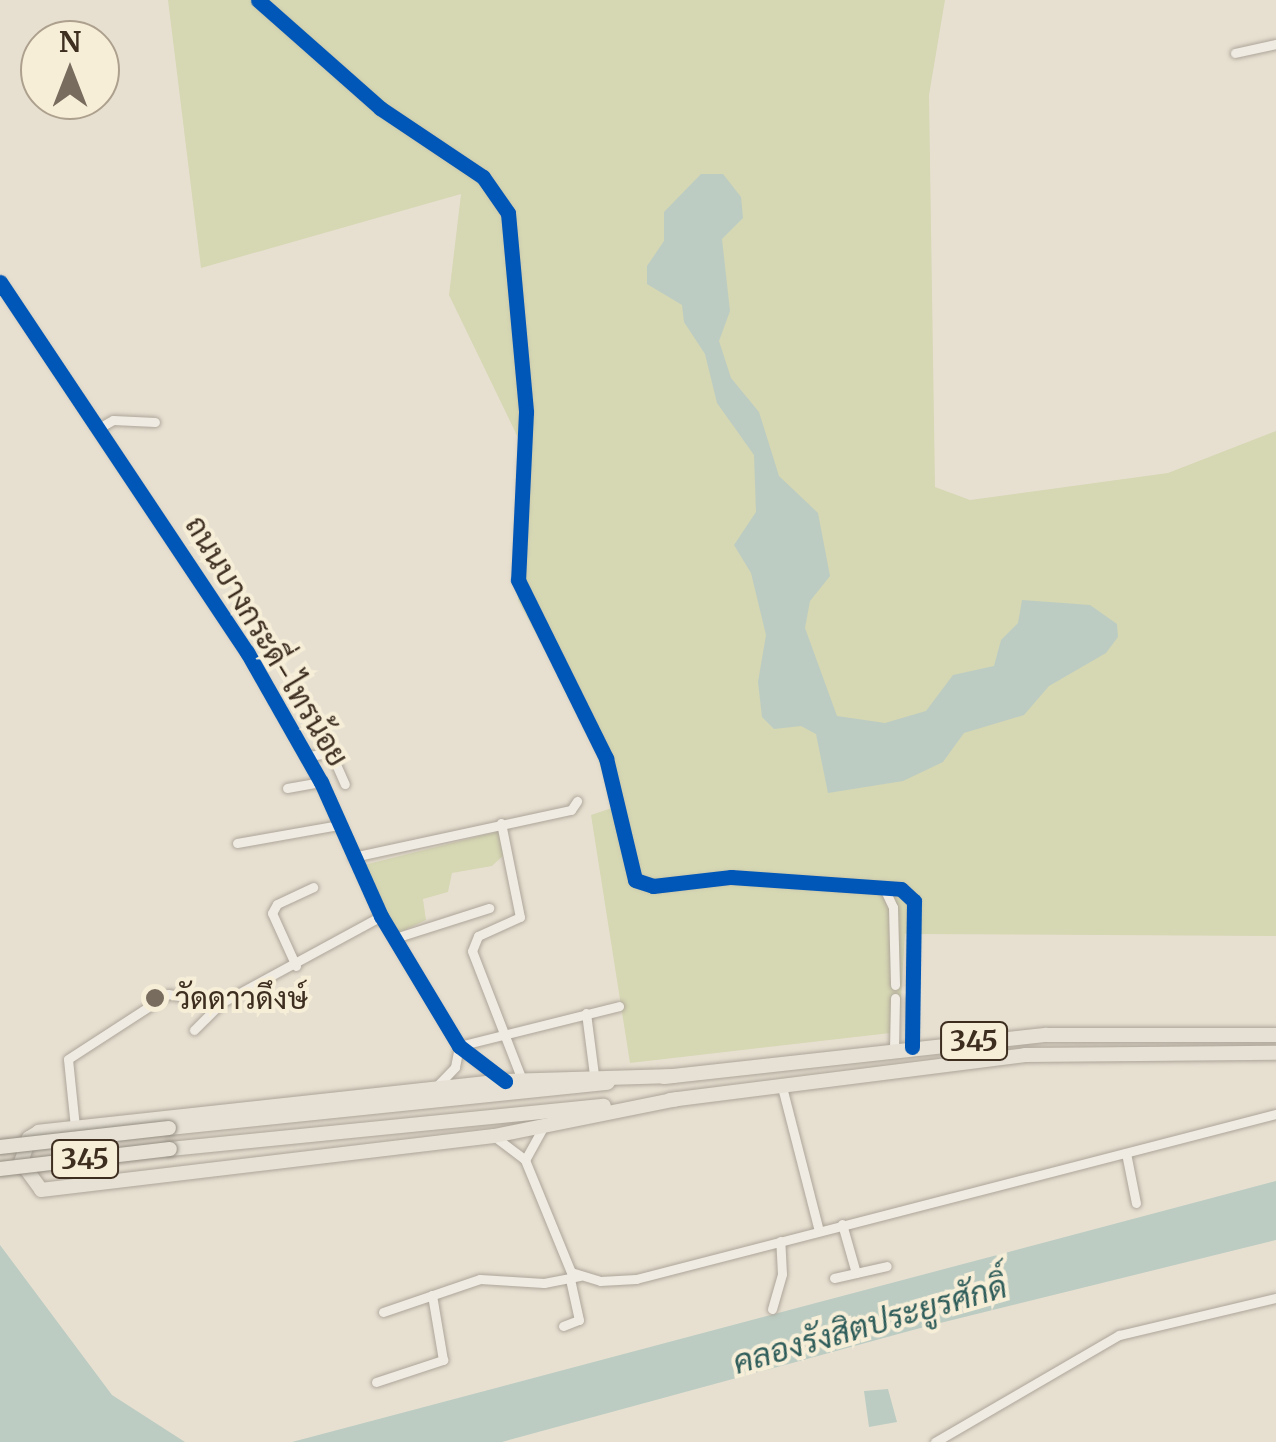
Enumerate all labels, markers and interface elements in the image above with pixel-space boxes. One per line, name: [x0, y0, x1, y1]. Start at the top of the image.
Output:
north arrow: [20, 20, 120, 120]
text: N: [59, 24, 81, 60]
street label: ถนนบางกระดี่-ไทรน้อย: [178, 509, 356, 773]
place label: วัดดาวดึงษ์: [175, 980, 307, 1016]
marker: วัดดาวดึงษ์: [144, 987, 166, 1009]
road number: 345: [939, 1018, 1009, 1064]
road number: 345: [50, 1136, 120, 1182]
water label: คลองรังสิตประยูรศักดิ์: [729, 1268, 1011, 1382]

